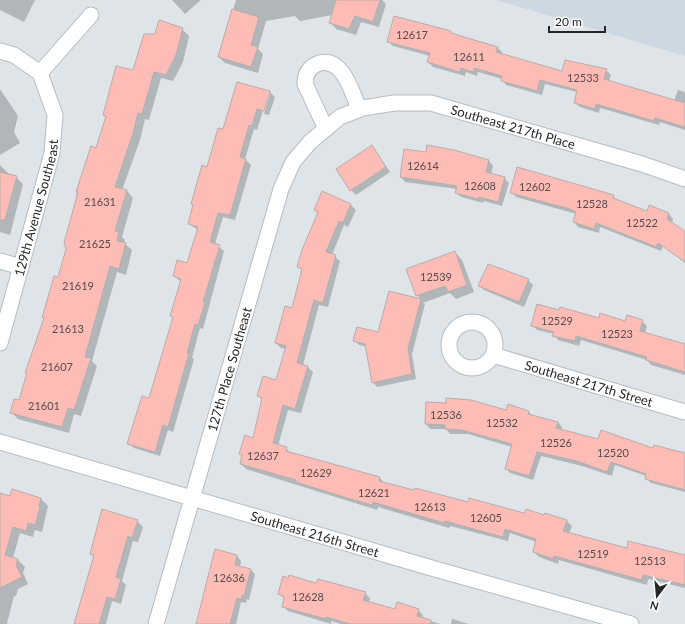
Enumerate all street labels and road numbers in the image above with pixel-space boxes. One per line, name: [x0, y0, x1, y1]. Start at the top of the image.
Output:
street label: Southeast 217th Place: [449, 101, 577, 152]
street label: 129th Avenue Southeast: [11, 139, 61, 278]
street label: 127th Place Southeast: [204, 305, 255, 433]
street label: Southeast 217th Street: [523, 357, 655, 410]
street label: Southeast 216th Street: [249, 508, 381, 560]

